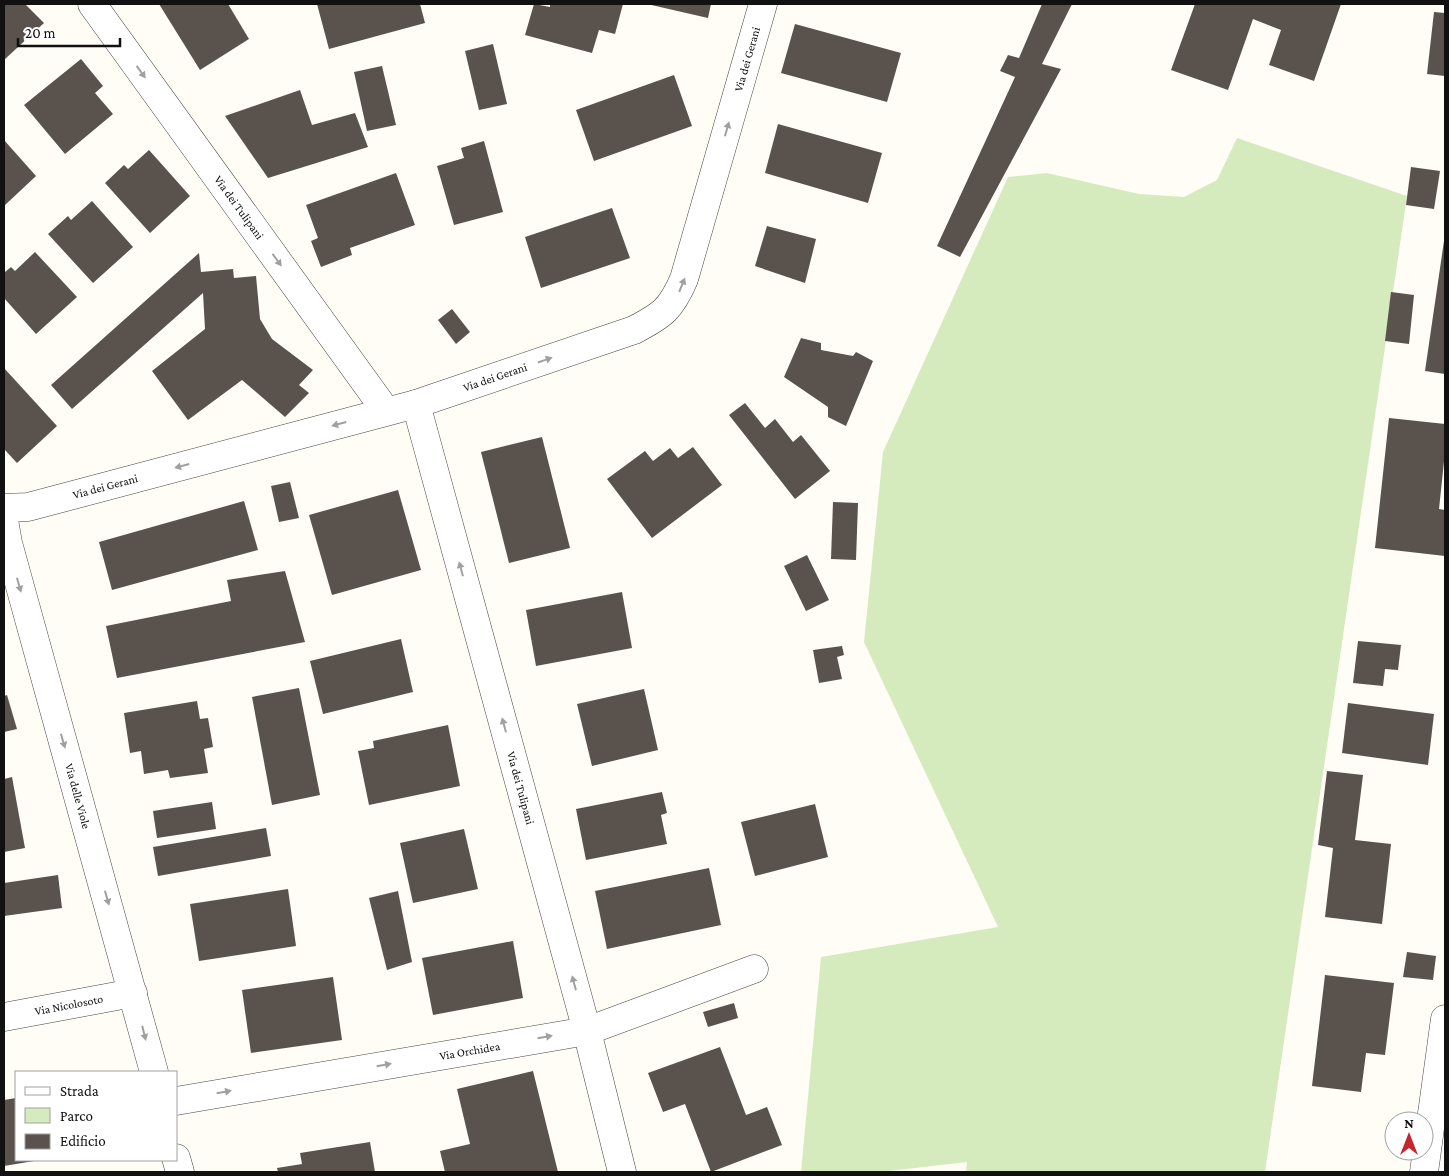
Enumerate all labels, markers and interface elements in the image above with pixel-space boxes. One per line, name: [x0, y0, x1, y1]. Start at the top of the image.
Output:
scale bar: [18, 15, 120, 47]
text: 20 m: [25, 25, 56, 41]
street label: Via dei Gerani: [731, 25, 763, 93]
one-way arrow: [136, 65, 146, 79]
one-way arrow: [724, 121, 732, 136]
street label: Via dei Tulipani: [211, 173, 267, 242]
one-way arrow: [272, 253, 282, 267]
one-way arrow: [678, 278, 686, 292]
one-way arrow: [537, 356, 552, 363]
street label: Via dei Gerani: [461, 360, 529, 394]
one-way arrow: [331, 420, 346, 428]
one-way arrow: [174, 462, 189, 470]
street label: Via dei Gerani: [71, 471, 139, 502]
one-way arrow: [457, 561, 465, 576]
one-way arrow: [16, 577, 24, 592]
one-way arrow: [499, 718, 507, 733]
one-way arrow: [59, 734, 67, 749]
street label: Via dei Tulipani: [504, 750, 537, 826]
street label: Via delle Viole: [62, 762, 94, 830]
one-way arrow: [103, 890, 111, 905]
one-way arrow: [570, 976, 578, 991]
street label: Via Nicolosoto: [34, 992, 104, 1018]
one-way arrow: [140, 1025, 148, 1040]
one-way arrow: [537, 1033, 553, 1041]
street label: Via Orchidea: [438, 1039, 502, 1063]
one-way arrow: [377, 1060, 393, 1068]
legend: [15, 1071, 178, 1161]
text: Strada: [60, 1083, 99, 1099]
one-way arrow: [217, 1088, 233, 1096]
text: Parco: [60, 1108, 93, 1124]
north arrow: [1384, 1111, 1434, 1161]
text: N: [1404, 1115, 1414, 1131]
text: Edificio: [60, 1133, 106, 1149]

